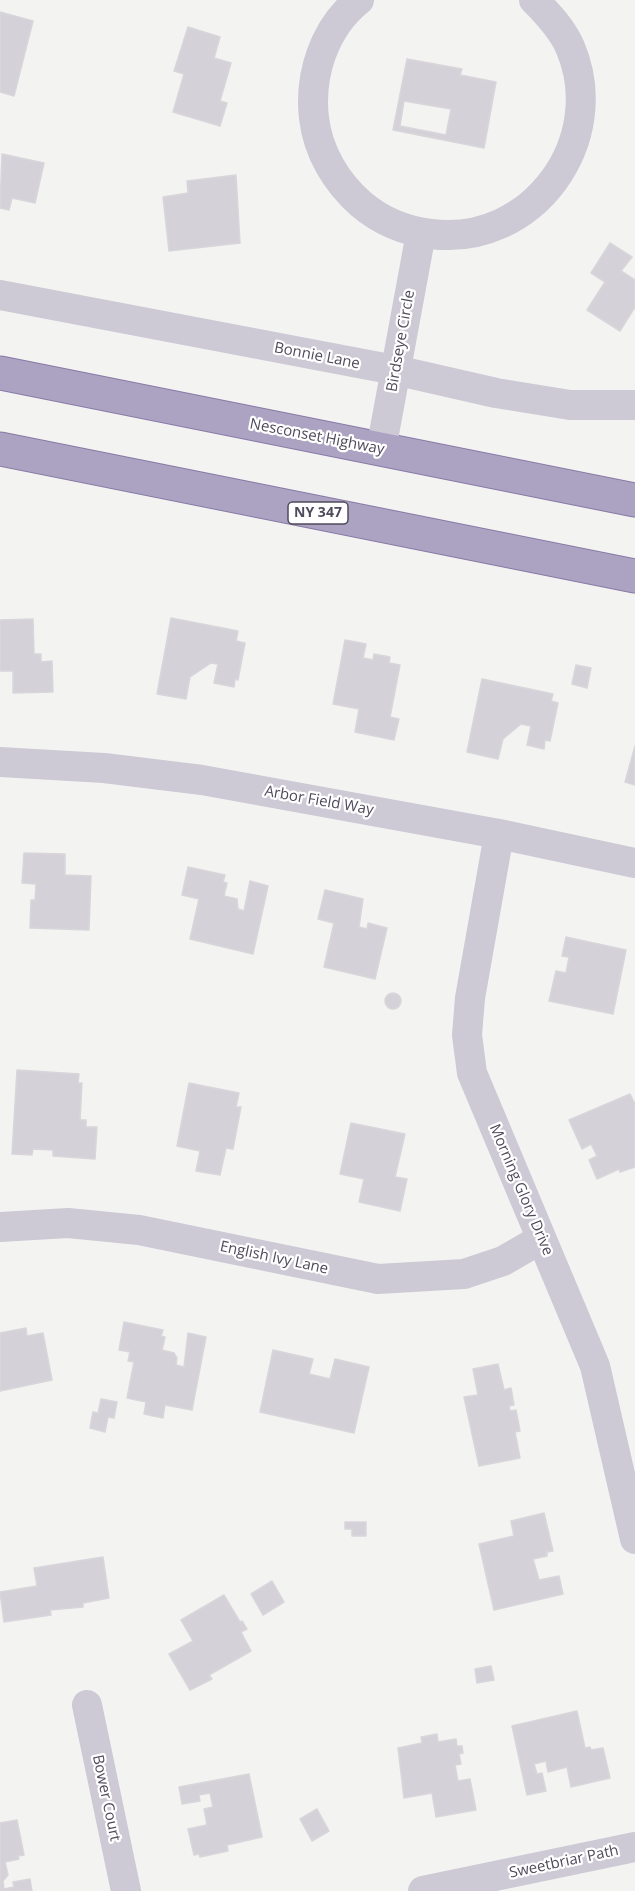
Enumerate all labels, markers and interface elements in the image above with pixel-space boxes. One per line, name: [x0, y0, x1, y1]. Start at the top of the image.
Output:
street label: Birdseye Circle: [383, 289, 419, 393]
street label: Bonnie Lane: [273, 339, 361, 373]
street label: Nesconset Highway: [248, 415, 386, 459]
road number: NY 347: [288, 502, 348, 524]
street label: Arbor Field Way: [263, 783, 375, 819]
street label: Morning Glory Drive: [485, 1122, 557, 1258]
street label: English Ivy Lane: [218, 1238, 330, 1278]
street label: Bower Court: [88, 1753, 124, 1843]
street label: Sweetbriar Path: [508, 1842, 620, 1882]

